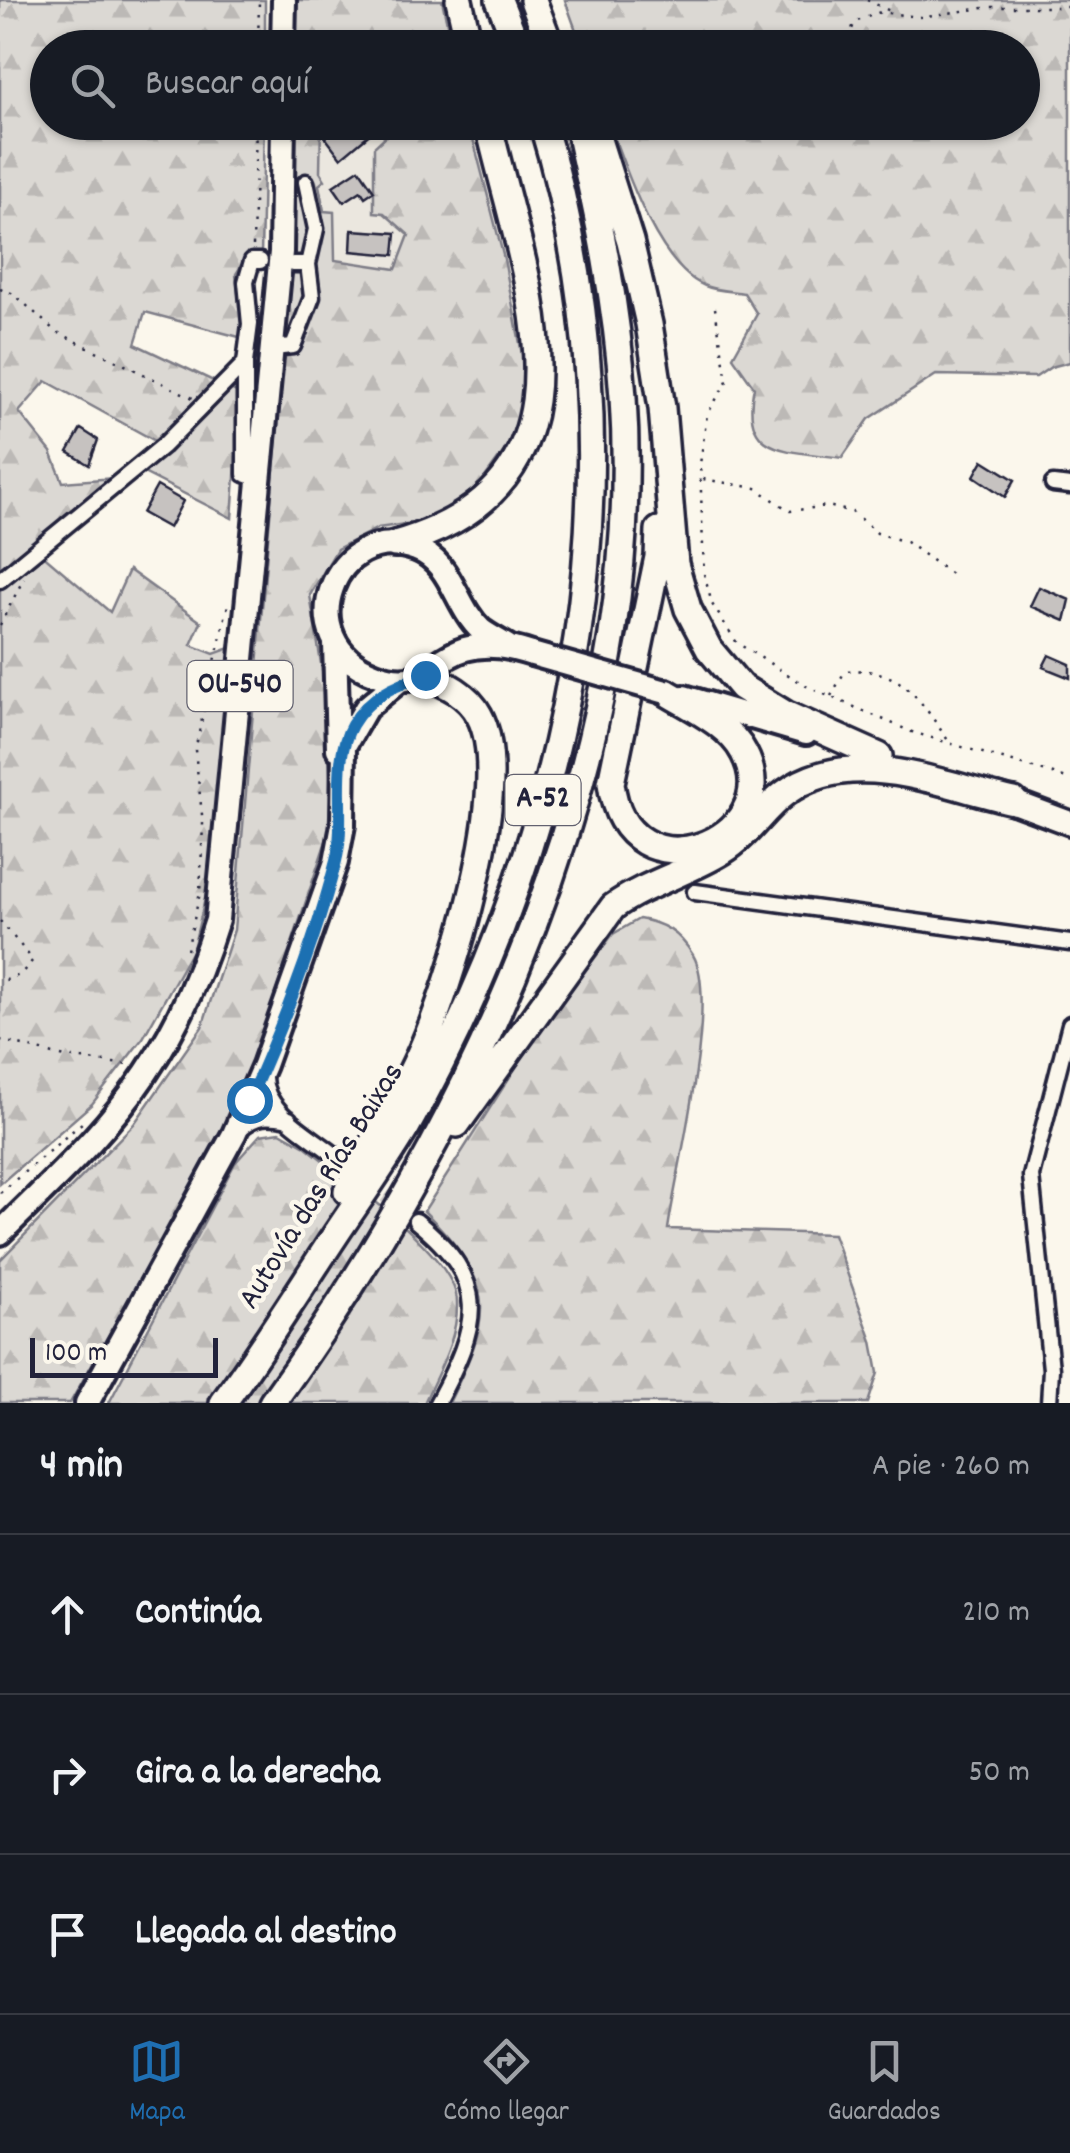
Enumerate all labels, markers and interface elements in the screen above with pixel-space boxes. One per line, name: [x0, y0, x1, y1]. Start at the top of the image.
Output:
search box: [30, 30, 1040, 140]
icon: search: [65, 58, 120, 113]
text: Buscar aquí: [145, 58, 309, 113]
route end: [403, 653, 449, 699]
road number: OU-540: [188, 661, 292, 711]
road number: A-52: [506, 775, 580, 825]
street label: Autovía das Rías Baixas: [228, 1055, 418, 1319]
route start: [227, 1078, 273, 1124]
scale bar: [30, 1333, 218, 1378]
text: 100 m: [45, 1335, 107, 1375]
text: 4 min: [40, 1438, 123, 1498]
text: A pie · 260 m: [872, 1445, 1030, 1491]
icon: ahead: [40, 1587, 95, 1642]
text: Continúa: [135, 1587, 261, 1642]
text: 210 m: [962, 1591, 1030, 1637]
icon: right: [40, 1747, 95, 1802]
text: Gira a la derecha: [135, 1747, 380, 1802]
text: 50 m: [968, 1751, 1030, 1797]
icon: arrive: [40, 1907, 95, 1962]
text: Llegada al destino: [135, 1907, 397, 1962]
tab: Mapa: [129, 2034, 185, 2134]
tab: Cómo llegar: [443, 2034, 569, 2134]
tab: Guardados: [827, 2034, 941, 2134]

